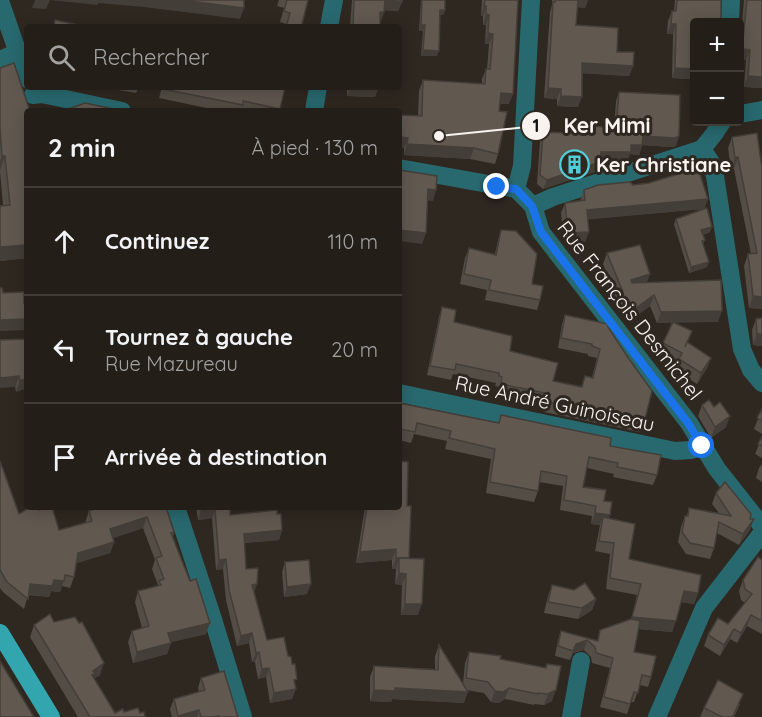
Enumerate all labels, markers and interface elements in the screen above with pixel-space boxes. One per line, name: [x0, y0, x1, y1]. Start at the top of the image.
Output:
map controls: [690, 18, 744, 126]
button: +: [690, 18, 744, 72]
search box: [24, 24, 402, 90]
icon: search: [45, 41, 78, 74]
text: Rechercher: [93, 43, 209, 71]
button: −: [690, 72, 744, 126]
callout: Ker Mimi: [521, 106, 662, 145]
text: Ker Mimi: [563, 112, 651, 138]
text: 1: [532, 114, 540, 137]
text: 2 min: [48, 131, 116, 164]
text: À pied · 130 m: [251, 135, 378, 160]
building icon: Ker Christiane: [559, 148, 591, 180]
place label: Ker Christiane: [596, 152, 731, 177]
route end: [483, 173, 509, 199]
street label: Rue François Desmichel: [552, 215, 708, 405]
icon: ahead: [48, 225, 81, 258]
text: Continuez: [105, 227, 209, 255]
text: 110 m: [328, 229, 378, 254]
text: Tournez à gauche: [105, 323, 293, 351]
icon: left: [48, 333, 81, 366]
text: 20 m: [331, 337, 378, 362]
text: Rue Mazureau: [105, 351, 238, 376]
street label: Rue André Guinoiseau: [453, 370, 657, 436]
route start: [688, 432, 714, 458]
icon: arrive: [48, 441, 81, 474]
text: Arrivée à destination: [105, 443, 327, 471]

